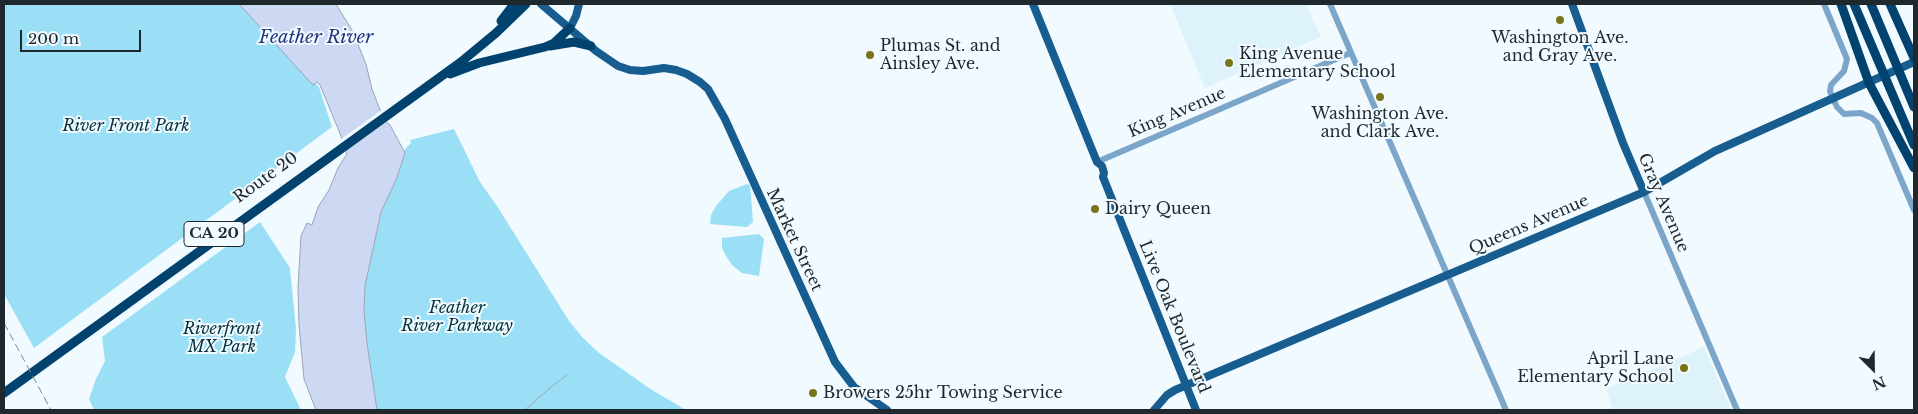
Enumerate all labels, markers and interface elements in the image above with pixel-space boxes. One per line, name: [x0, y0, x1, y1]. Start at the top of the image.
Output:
marker: Washington Ave. and Gray Ave.: [1554, 14, 1566, 26]
scale bar: [22, 20, 144, 52]
water label: Feather River: [259, 27, 373, 49]
place label: Washington Ave. and Gray Ave.: [1492, 28, 1628, 66]
text: 200 m: [28, 29, 79, 48]
place label: Plumas St. and Ainsley Ave.: [880, 36, 1001, 74]
place label: King Avenue Elementary School: [1239, 44, 1396, 82]
marker: Plumas St. and Ainsley Ave.: [864, 49, 876, 61]
marker: King Avenue Elementary School: [1223, 57, 1235, 69]
street label: King Avenue: [1125, 84, 1229, 142]
marker: Washington Ave. and Clark Ave.: [1374, 91, 1386, 103]
place label: Washington Ave. and Clark Ave.: [1312, 104, 1448, 142]
park label: River Front Park: [62, 116, 190, 136]
street label: Route 20: [230, 148, 302, 208]
street label: Gray Avenue: [1633, 151, 1693, 255]
street label: Market Street: [762, 186, 826, 294]
street label: Queens Avenue: [1466, 191, 1592, 259]
place label: Dairy Queen: [1105, 199, 1211, 219]
marker: Dairy Queen: [1089, 203, 1101, 215]
road number: CA 20: [184, 222, 244, 246]
street label: Live Oak Boulevard: [1135, 238, 1213, 396]
park label: Feather River Parkway: [401, 298, 513, 336]
park label: Riverfront MX Park: [183, 319, 261, 357]
north arrow: [1848, 344, 1898, 394]
place label: April Lane Elementary School: [1517, 349, 1674, 387]
marker: April Lane Elementary School: [1678, 362, 1690, 374]
text: N: [1869, 372, 1888, 394]
place label: Browers 25hr Towing Service: [823, 383, 1063, 403]
marker: Browers 25hr Towing Service: [807, 387, 819, 399]

